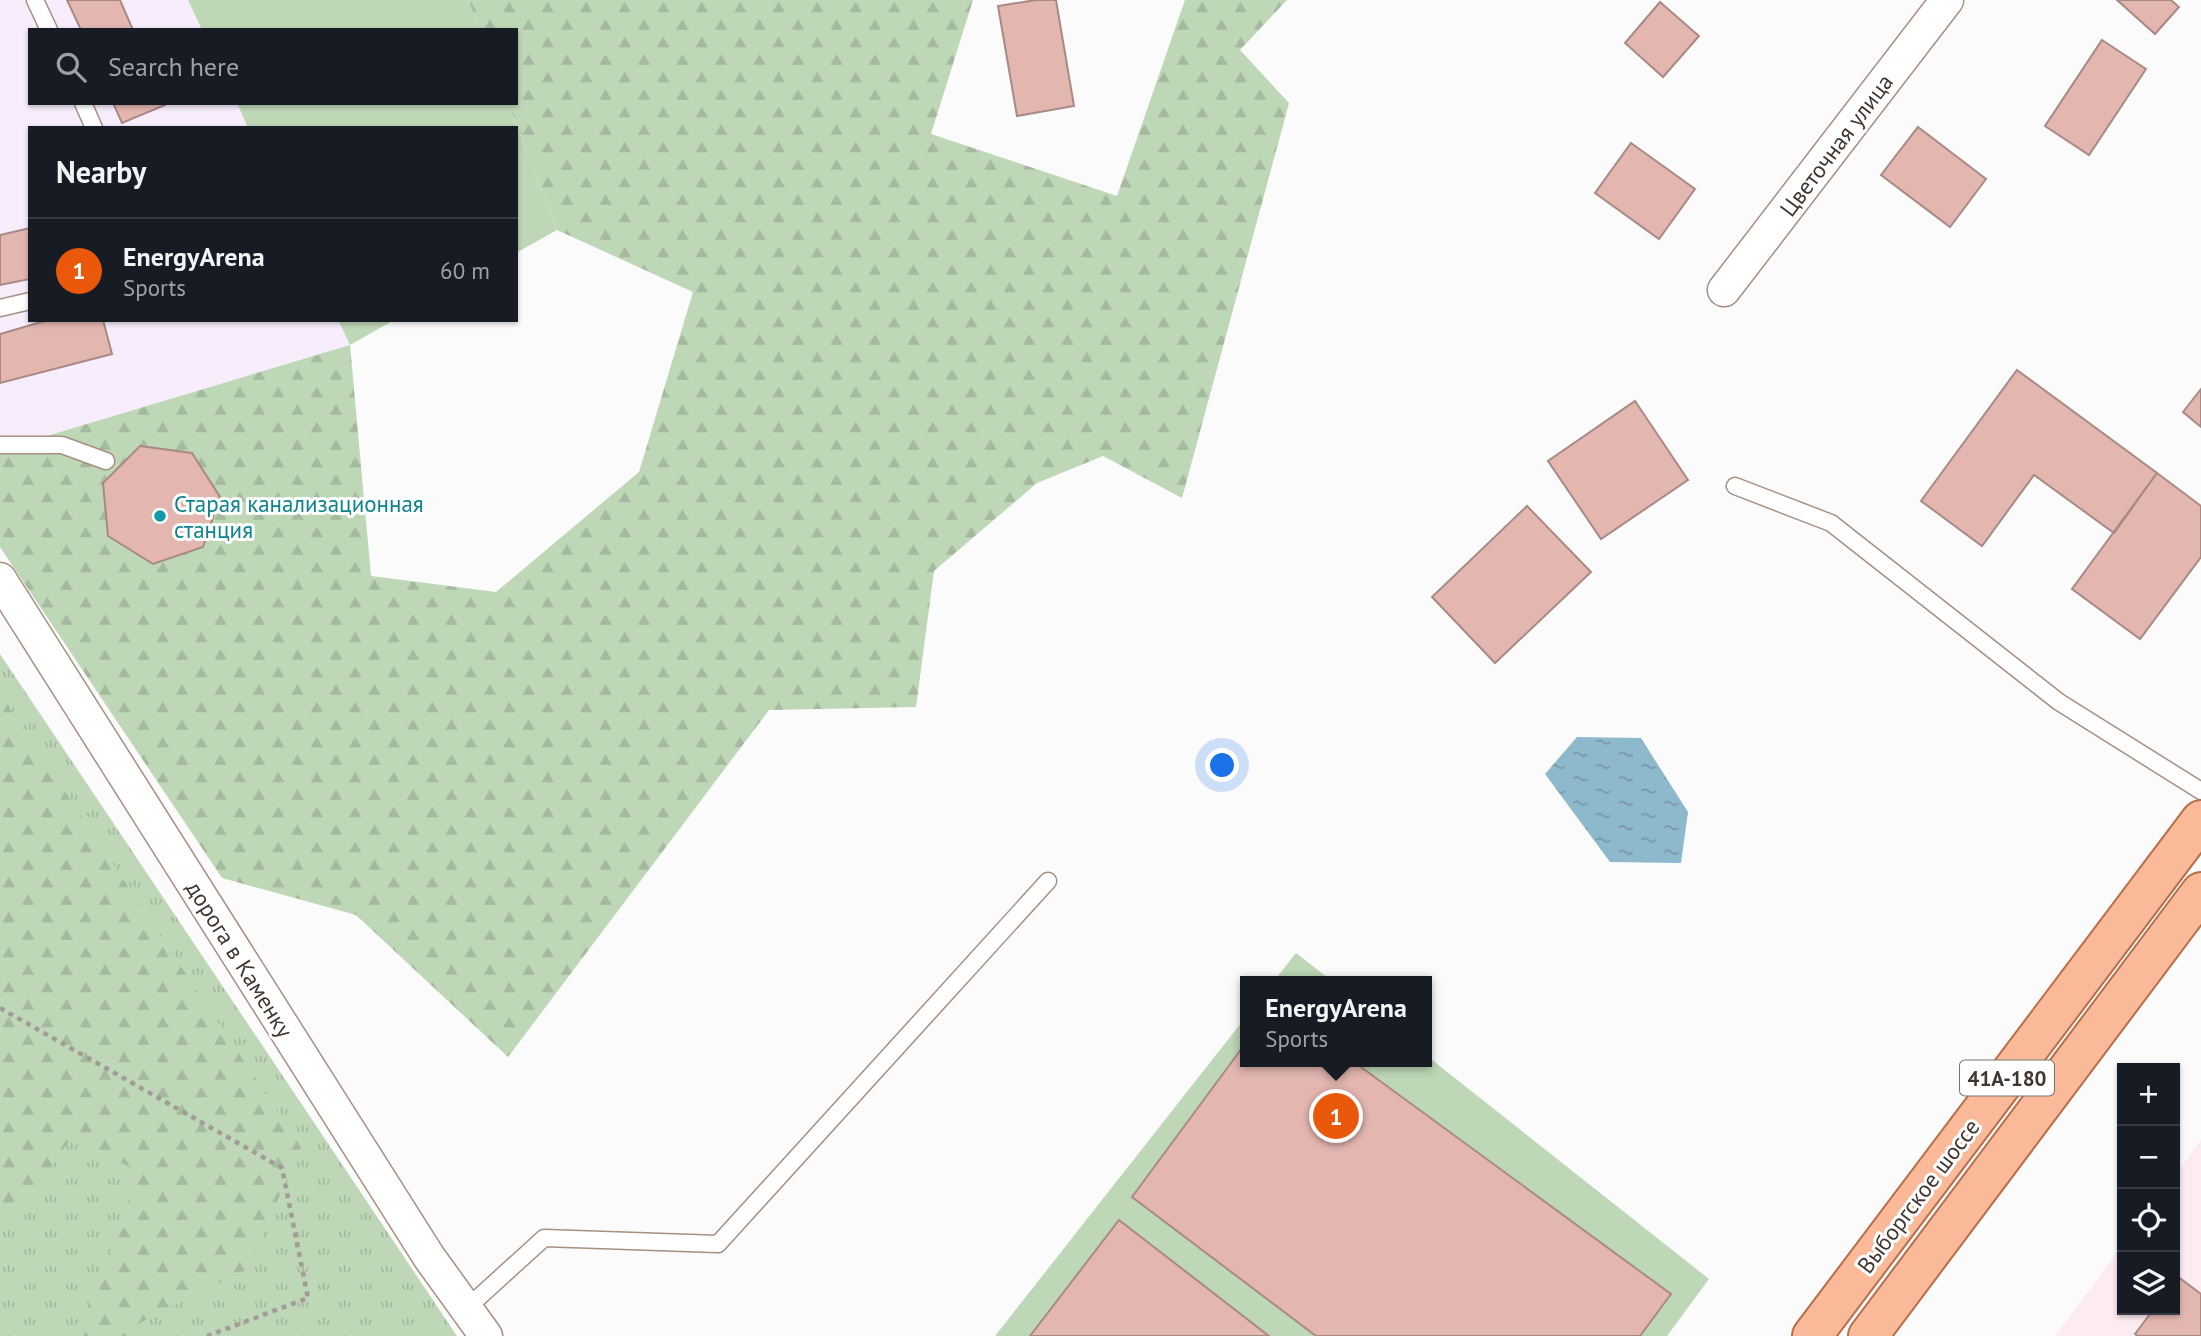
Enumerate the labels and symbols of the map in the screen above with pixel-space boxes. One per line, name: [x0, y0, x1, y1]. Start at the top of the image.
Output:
street label: Цветочная улица: [1773, 68, 1899, 222]
place label: Старая канализационная станция: [174, 489, 424, 544]
marker: Старая канализационная станция: [152, 508, 168, 524]
your location: [1205, 748, 1239, 782]
street label: дорога в Каменку: [180, 875, 300, 1043]
road number: 41А-180: [1960, 1060, 2054, 1096]
pin: 1: [1313, 1090, 1359, 1142]
street label: Выборгское шоссе: [1851, 1113, 1985, 1279]

